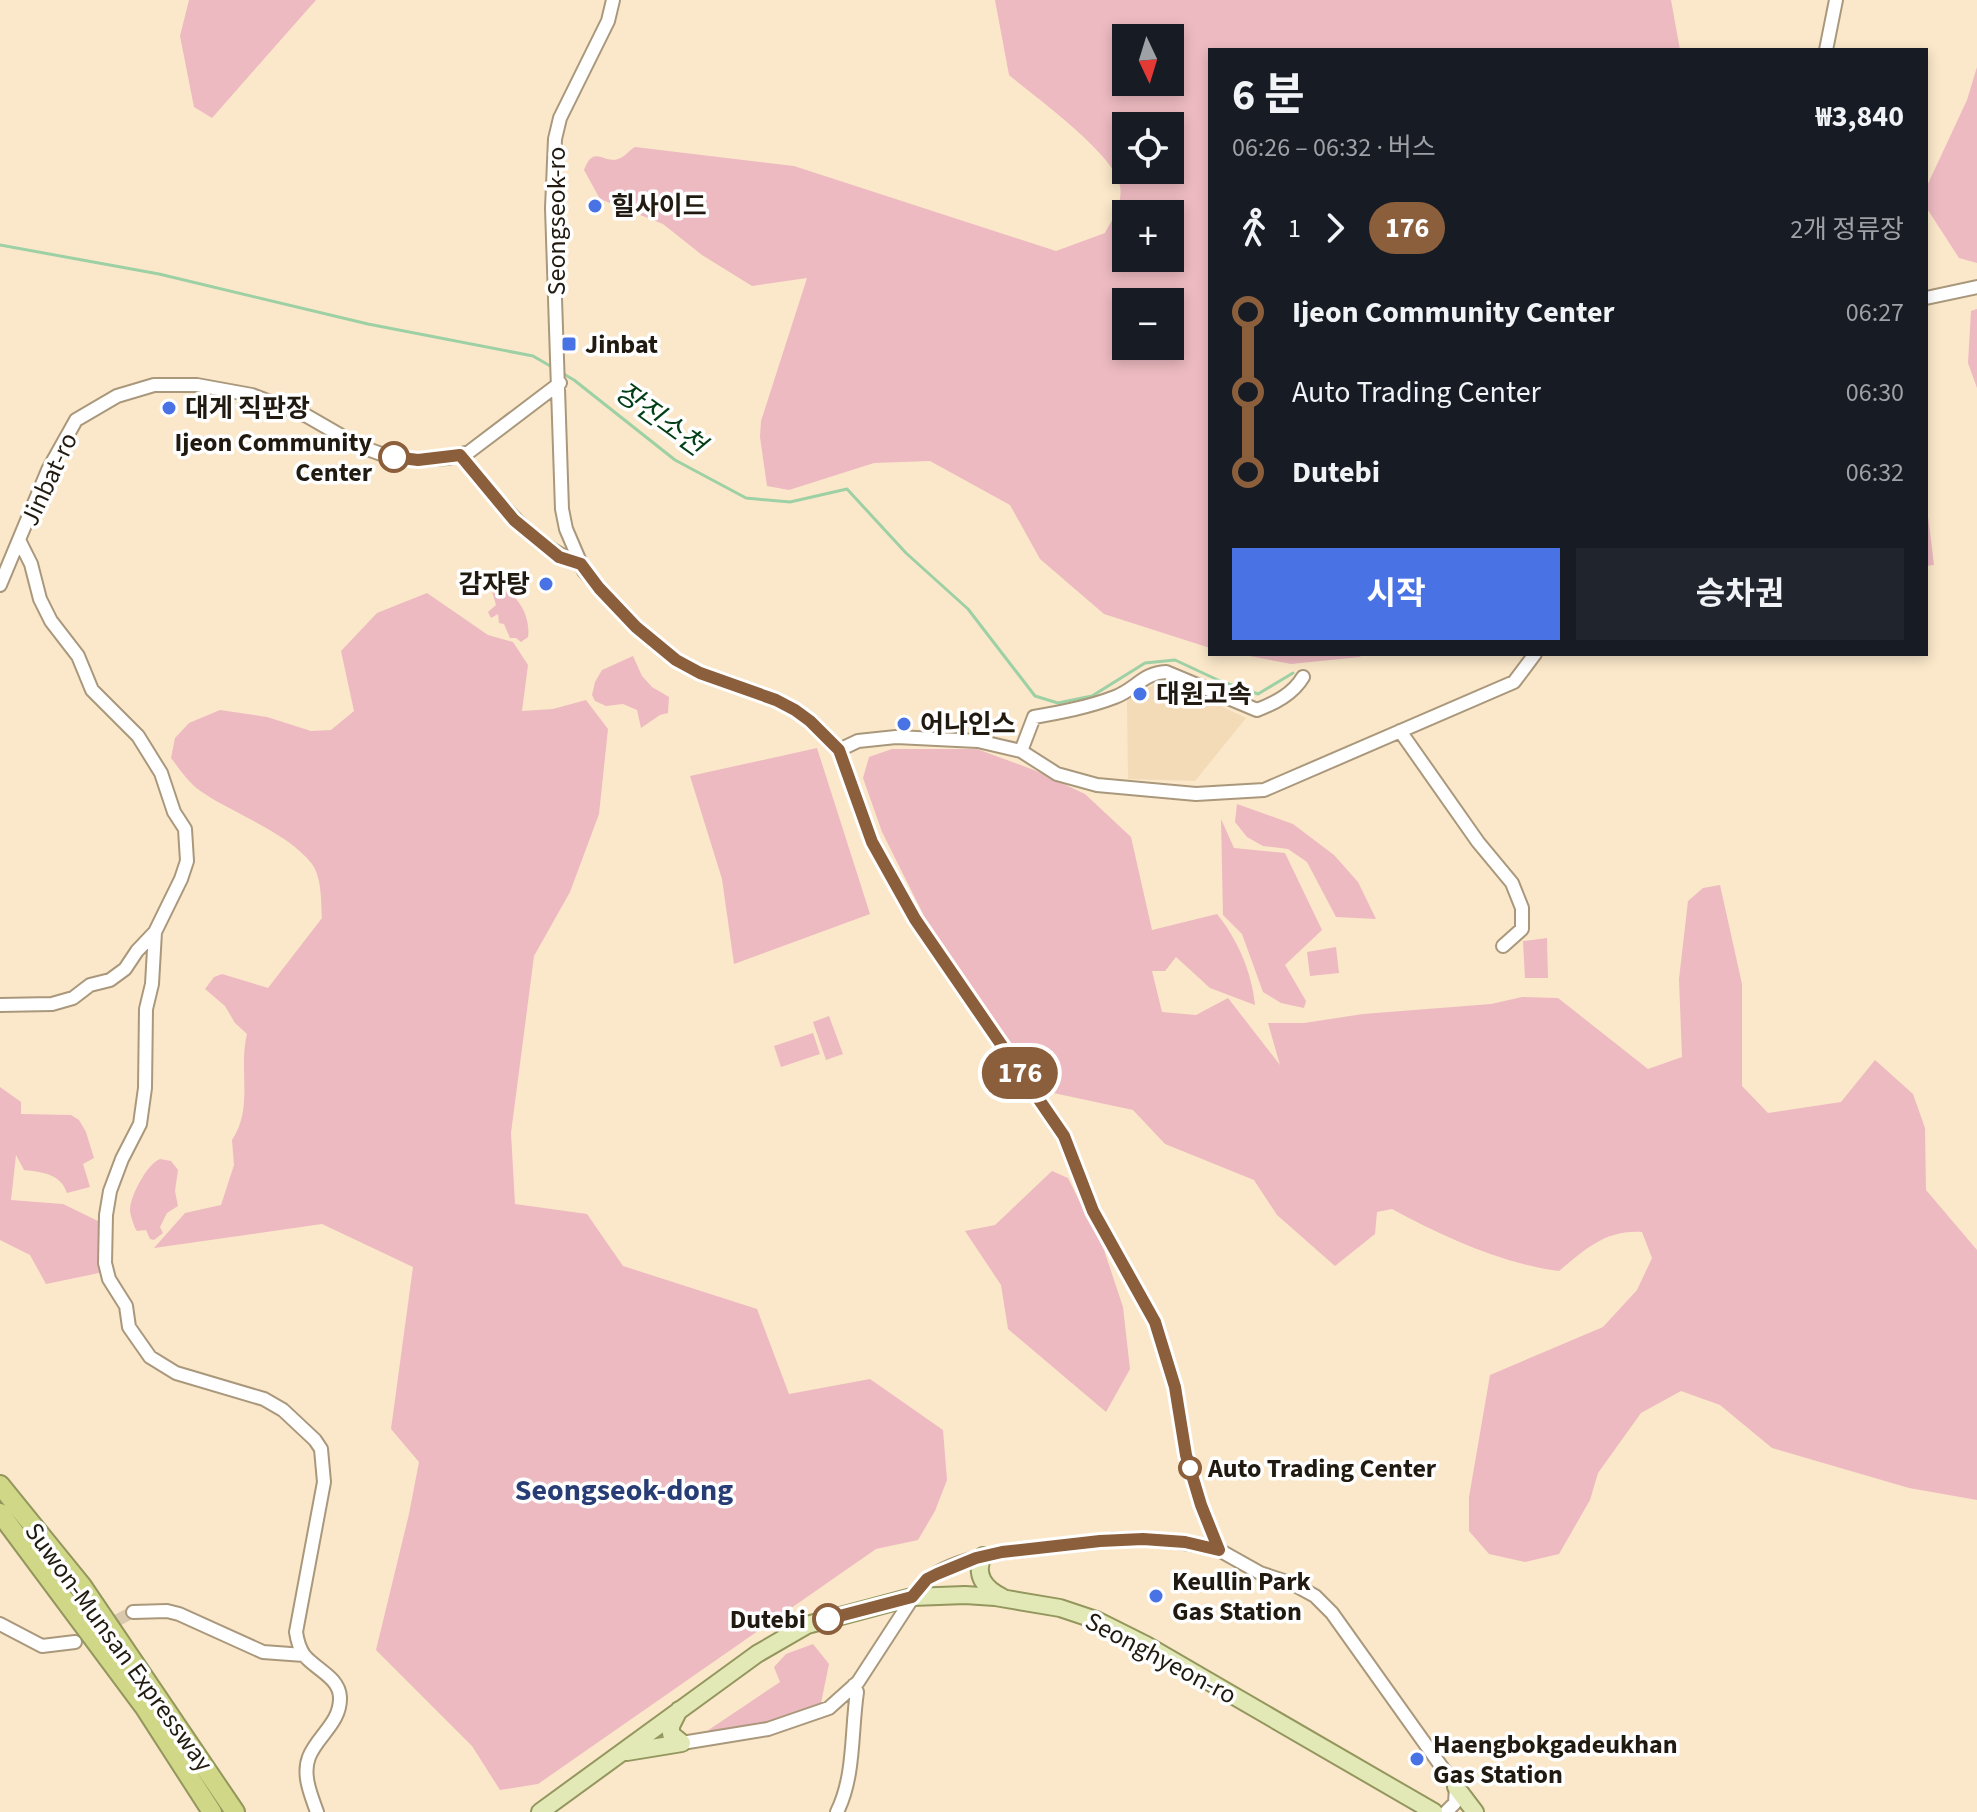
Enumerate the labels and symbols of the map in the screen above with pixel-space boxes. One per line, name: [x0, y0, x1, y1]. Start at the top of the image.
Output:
north arrow: [1112, 24, 1184, 96]
street label: Seongseok-ro: [538, 147, 575, 295]
place label: 힐사이드: [611, 188, 707, 225]
marker: 힐사이드: [586, 197, 604, 215]
place label: Jinbat: [585, 326, 658, 363]
marker: Jinbat: [560, 335, 578, 353]
water label: 장진소천: [607, 373, 716, 467]
place label: 대게 직판장: [185, 390, 310, 427]
marker: 대게 직판장: [160, 399, 178, 417]
place label: Ijeon Community Center: [175, 424, 373, 491]
street label: Jinbat-ro: [11, 426, 87, 532]
marker: Ijeon Community Center: [379, 442, 409, 472]
place label: 감자탕: [458, 566, 530, 603]
marker: 감자탕: [537, 575, 555, 593]
place label: 대원고속: [1156, 676, 1252, 713]
marker: 대원고속: [1131, 685, 1149, 703]
place label: 어나인스: [920, 706, 1016, 743]
marker: 어나인스: [895, 715, 913, 733]
line badge: 176: [974, 1047, 1066, 1099]
place label: Auto Trading Center: [1207, 1450, 1437, 1487]
marker: Auto Trading Center: [1179, 1457, 1201, 1479]
district label: Seongseok-dong: [515, 1469, 733, 1512]
street label: Suwon-Munsan Expressway: [16, 1515, 222, 1779]
place label: Keullin Park Gas Station: [1172, 1563, 1312, 1630]
marker: Keullin Park Gas Station: [1147, 1587, 1165, 1605]
place label: Dutebi: [730, 1601, 806, 1638]
street label: Seonghyeon-ro: [1079, 1603, 1243, 1713]
marker: Dutebi: [813, 1604, 843, 1634]
place label: Haengbokgadeukhan Gas Station: [1433, 1726, 1678, 1793]
marker: Haengbokgadeukhan Gas Station: [1408, 1750, 1426, 1768]

